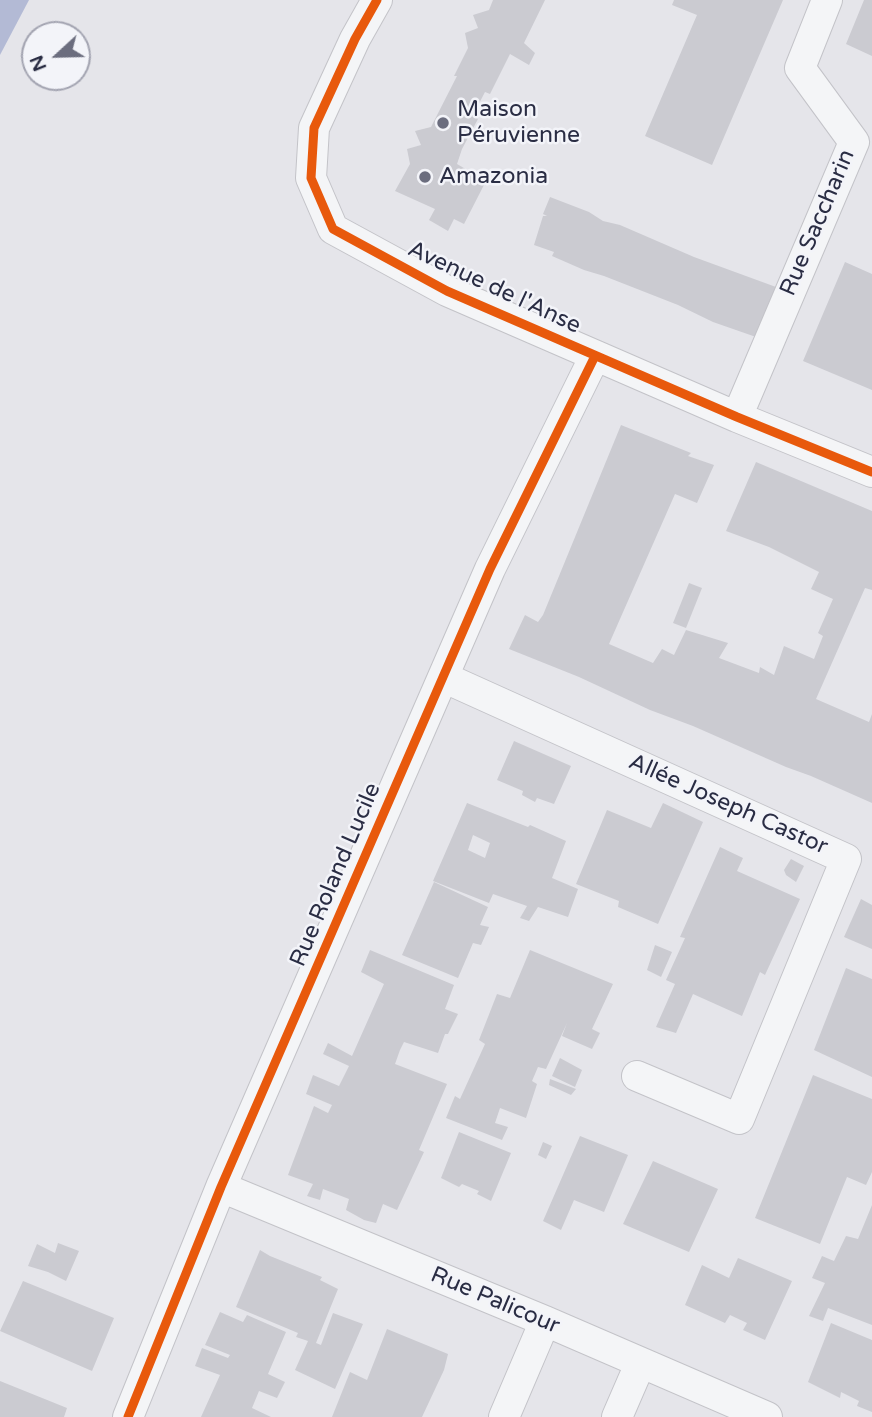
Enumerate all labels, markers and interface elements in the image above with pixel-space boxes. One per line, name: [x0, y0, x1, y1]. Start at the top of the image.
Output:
north arrow: [21, 21, 91, 91]
text: N: [25, 52, 51, 74]
place label: Maison Péruvienne: [457, 96, 580, 150]
marker: Maison Péruvienne: [435, 115, 451, 131]
street label: Rue Saccharin: [775, 146, 861, 300]
place label: Amazonia: [439, 163, 548, 191]
marker: Amazonia: [417, 169, 433, 185]
street label: Avenue de l'Anse: [403, 236, 585, 340]
street label: Allée Joseph Castor: [624, 749, 832, 861]
street label: Rue Roland Lucile: [285, 779, 387, 971]
street label: Rue Palicour: [426, 1261, 564, 1341]

